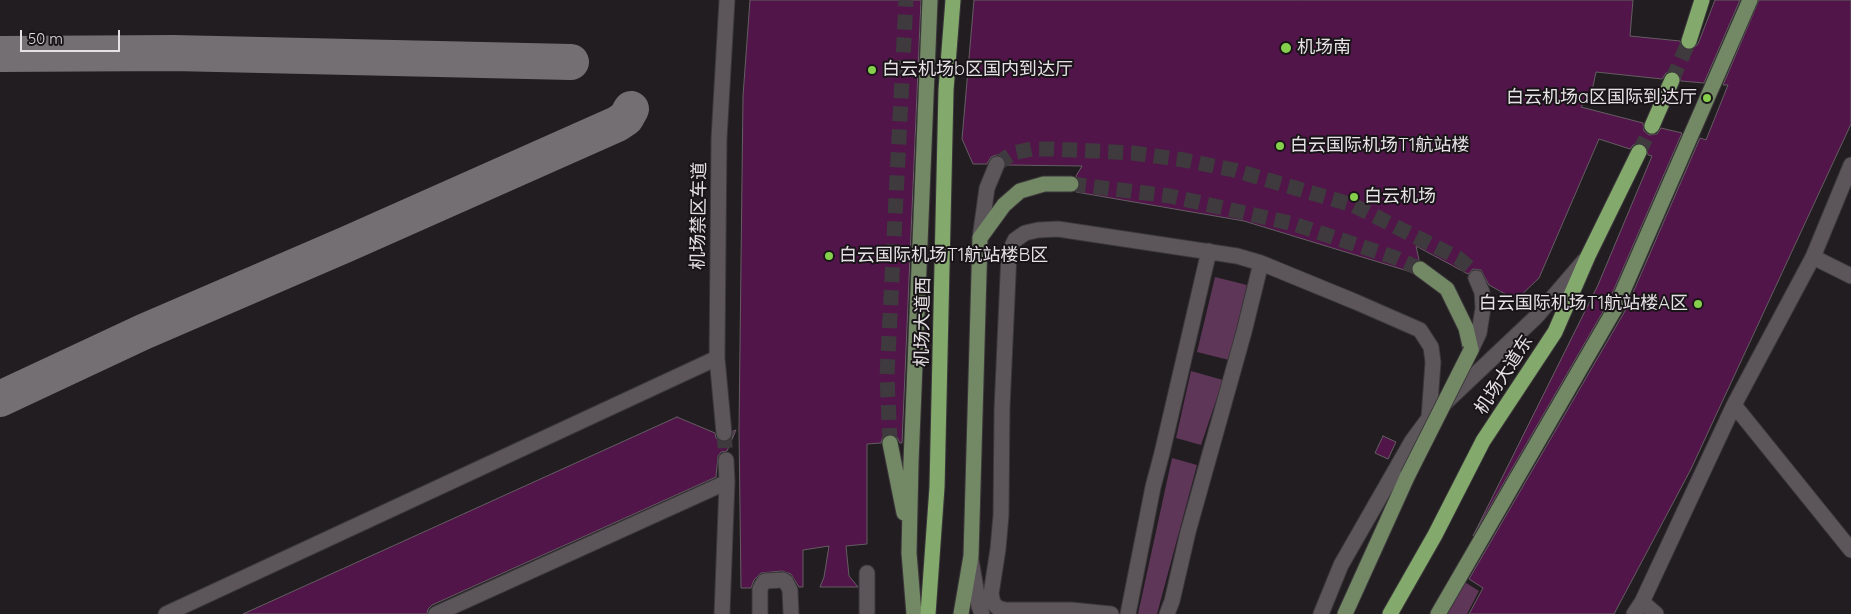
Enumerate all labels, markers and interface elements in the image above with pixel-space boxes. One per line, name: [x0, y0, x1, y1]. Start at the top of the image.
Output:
scale bar: [22, 20, 122, 52]
text: 50 m: [28, 29, 63, 48]
place label: 机场南: [1297, 37, 1351, 59]
marker: 机场南: [1279, 41, 1293, 55]
place label: 白云机场b区国内到达厅: [882, 59, 1073, 81]
marker: 白云机场b区国内到达厅: [866, 64, 878, 76]
place label: 白云机场a区国际到达厅: [1506, 87, 1697, 109]
marker: 白云机场a区国际到达厅: [1701, 92, 1713, 104]
place label: 白云国际机场T1航站楼: [1290, 135, 1470, 157]
marker: 白云国际机场T1航站楼: [1274, 140, 1286, 152]
street label: 机场禁区车道: [687, 162, 711, 270]
place label: 白云机场: [1364, 186, 1436, 208]
marker: 白云机场: [1348, 191, 1360, 203]
place label: 白云国际机场T1航站楼B区: [839, 245, 1048, 267]
marker: 白云国际机场T1航站楼B区: [823, 250, 835, 262]
street label: 机场大道西: [911, 277, 935, 367]
place label: 白云国际机场T1航站楼A区: [1479, 293, 1688, 315]
marker: 白云国际机场T1航站楼A区: [1692, 298, 1704, 310]
street label: 机场大道东: [1470, 331, 1538, 419]

